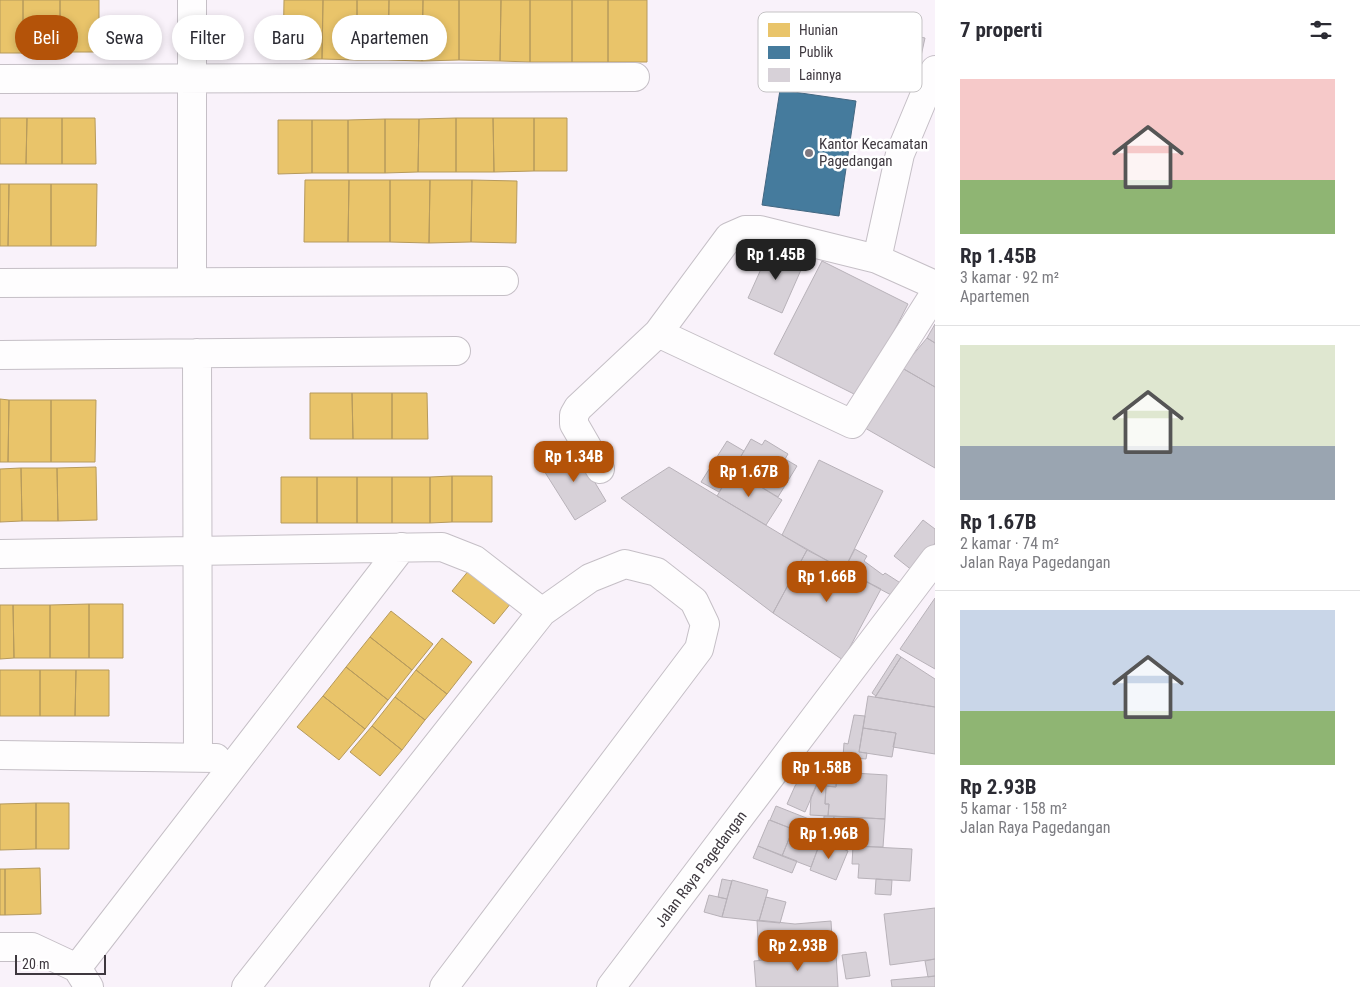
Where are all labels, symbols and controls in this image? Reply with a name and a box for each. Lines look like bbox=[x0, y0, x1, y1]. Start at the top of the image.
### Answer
legend bbox=[758, 12, 922, 92]
chip: Beli bbox=[15, 15, 78, 60]
chip: Sewa bbox=[88, 15, 162, 60]
chip: Filter bbox=[172, 15, 244, 60]
chip: Baru bbox=[254, 15, 322, 60]
chip: Apartemen bbox=[332, 15, 447, 60]
icon: filters bbox=[1307, 16, 1335, 44]
text: 7 properti bbox=[960, 18, 1043, 42]
text: Hunian bbox=[799, 22, 838, 38]
text: Publik bbox=[799, 44, 834, 60]
text: Lainnya bbox=[799, 67, 842, 83]
icon: home bbox=[1103, 112, 1193, 202]
place label: Kantor Kecamatan Pagedangan bbox=[819, 135, 928, 170]
marker: Kantor Kecamatan Pagedangan bbox=[803, 147, 815, 159]
pin: Rp 1.45B bbox=[724, 238, 828, 281]
text: Rp 1.45B bbox=[960, 244, 1037, 268]
text: Rp 1.45B bbox=[747, 245, 805, 264]
text: 3 kamar · 92 m² bbox=[960, 268, 1059, 287]
text: Apartemen bbox=[960, 287, 1030, 306]
icon: home bbox=[1103, 377, 1193, 467]
pin: Rp 1.34B bbox=[522, 440, 626, 483]
text: Rp 1.34B bbox=[545, 447, 603, 466]
pin: Rp 1.67B bbox=[697, 456, 801, 498]
text: Rp 1.67B bbox=[720, 462, 778, 481]
text: Rp 1.67B bbox=[960, 510, 1037, 534]
text: 2 kamar · 74 m² bbox=[960, 534, 1059, 553]
text: Jalan Raya Pagedangan bbox=[960, 553, 1111, 572]
pin: Rp 1.66B bbox=[775, 560, 879, 603]
text: Rp 1.66B bbox=[798, 567, 856, 586]
icon: home bbox=[1103, 642, 1193, 732]
pin: Rp 1.58B bbox=[770, 752, 874, 794]
text: Rp 1.58B bbox=[793, 758, 851, 777]
text: Rp 2.93B bbox=[960, 775, 1037, 799]
text: 5 kamar · 158 m² bbox=[960, 799, 1067, 818]
street label: Jalan Raya Pagedangan bbox=[651, 807, 751, 931]
pin: Rp 1.96B bbox=[777, 818, 881, 860]
text: Jalan Raya Pagedangan bbox=[960, 818, 1111, 837]
text: Rp 1.96B bbox=[800, 824, 858, 843]
pin: Rp 2.93B bbox=[746, 930, 850, 972]
text: Rp 2.93B bbox=[769, 936, 827, 955]
scale bar bbox=[15, 952, 106, 975]
text: 20 m bbox=[22, 956, 50, 972]

